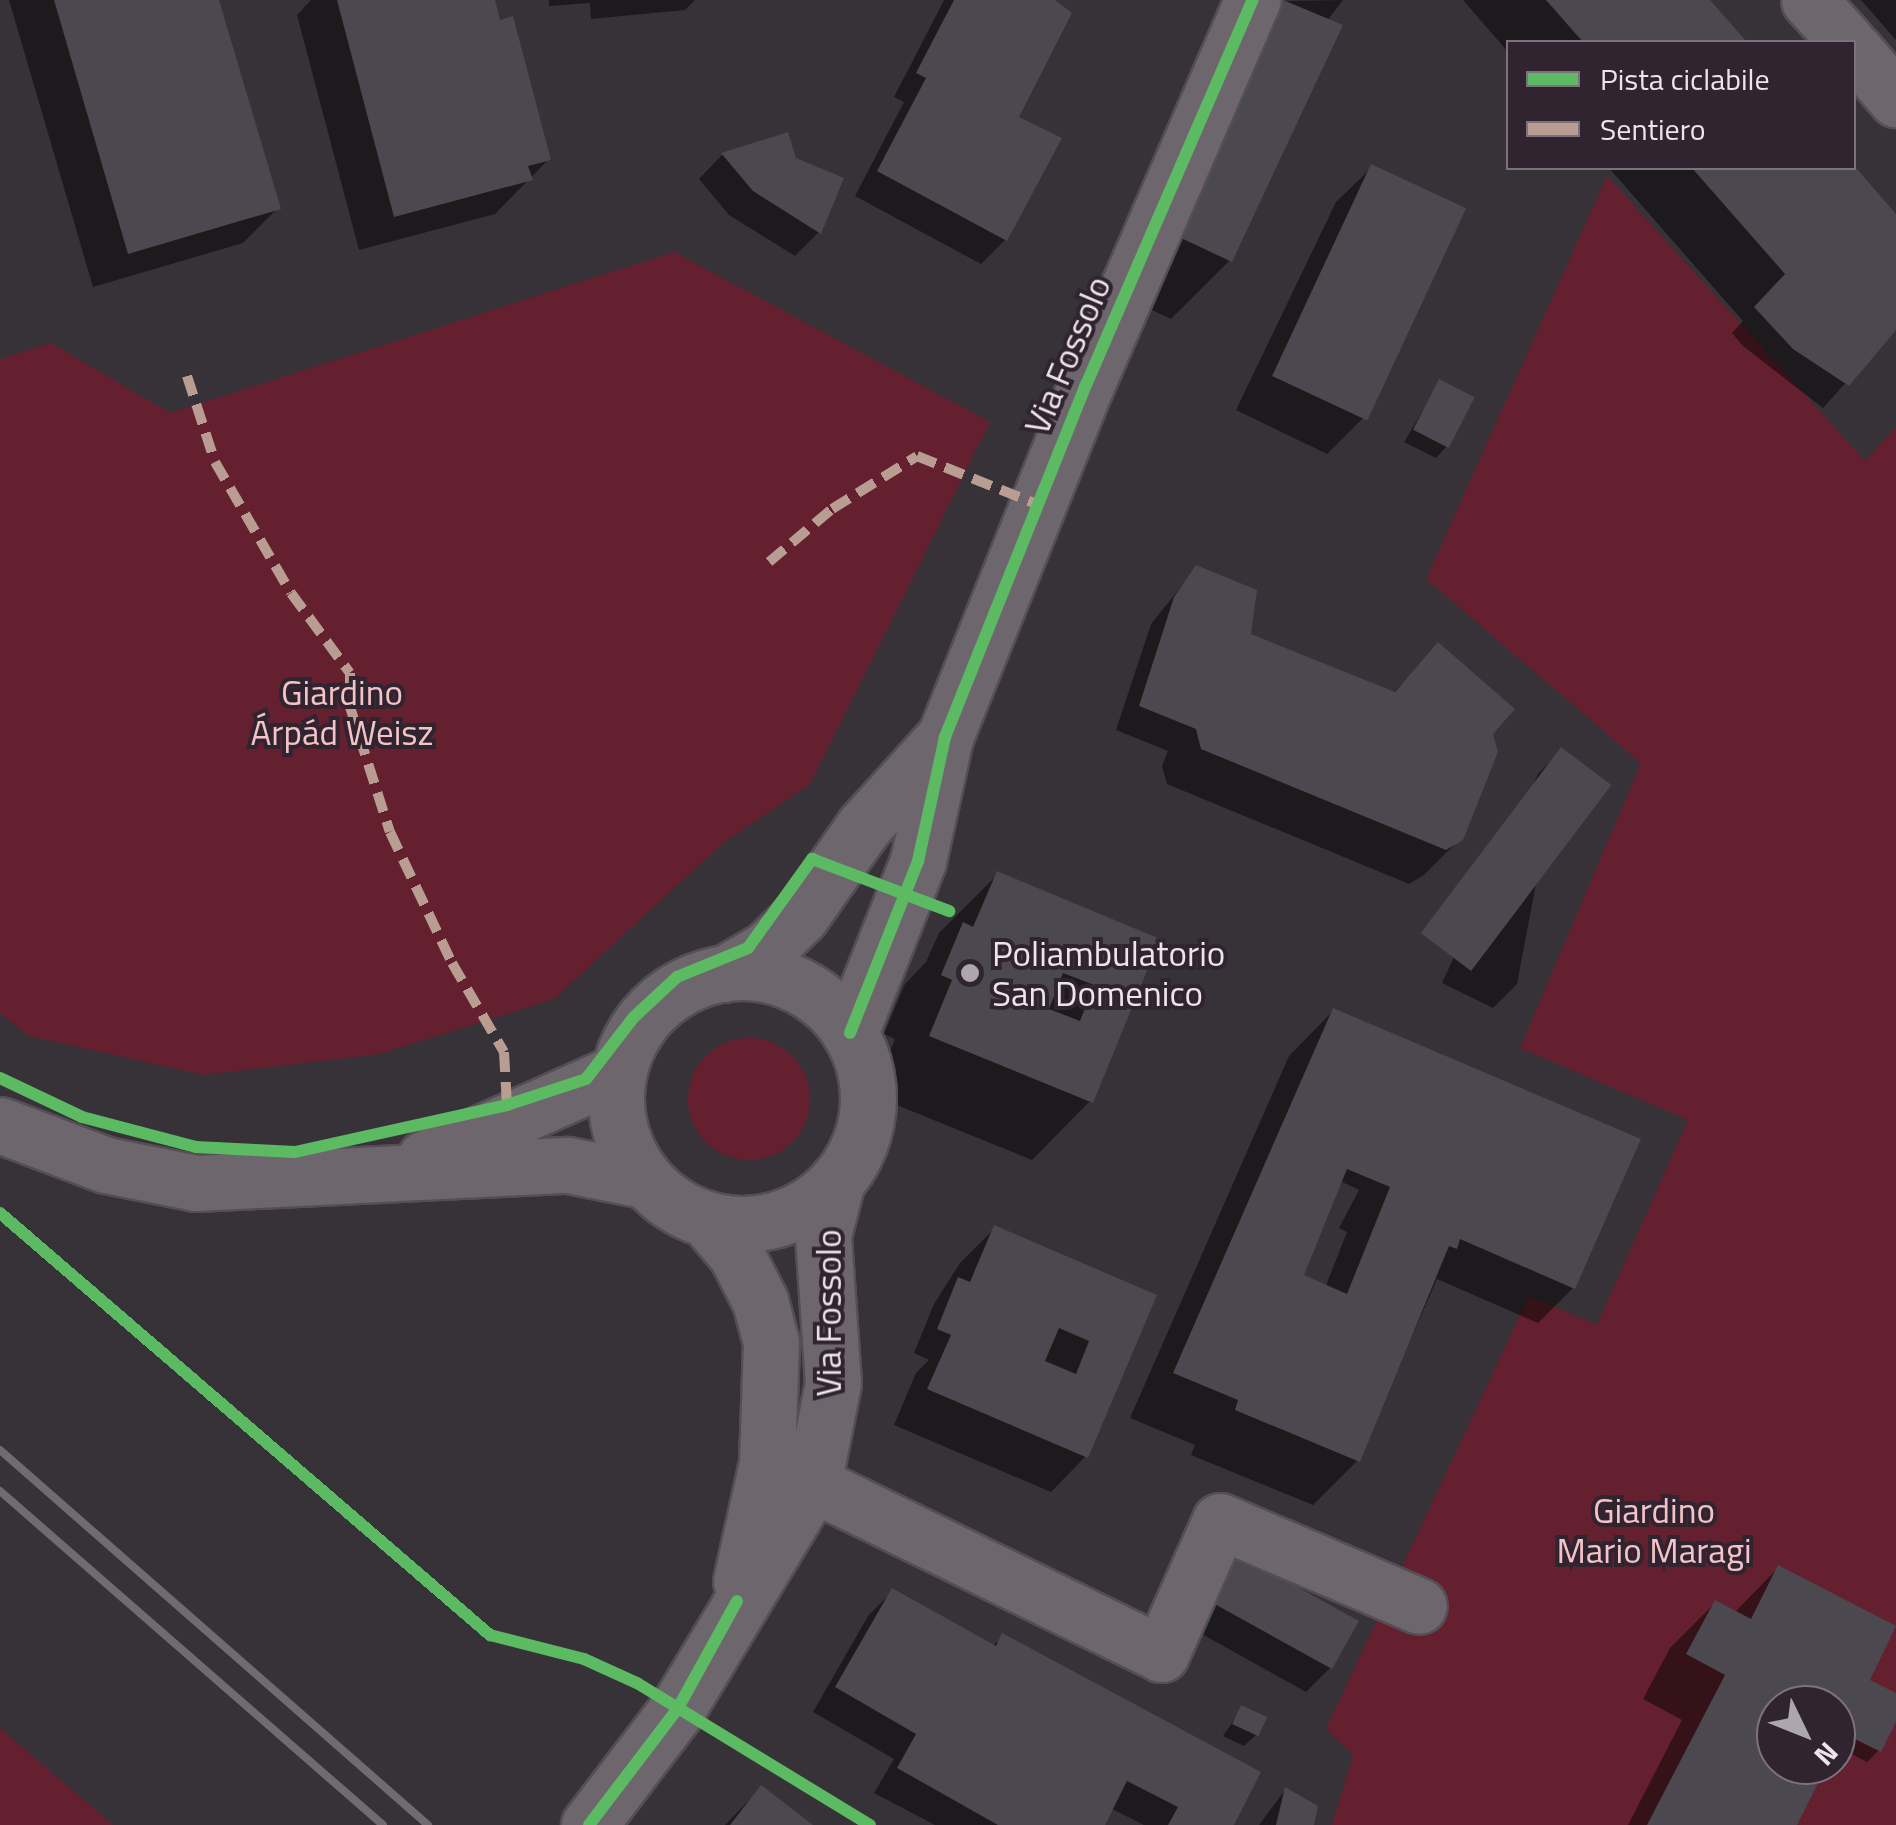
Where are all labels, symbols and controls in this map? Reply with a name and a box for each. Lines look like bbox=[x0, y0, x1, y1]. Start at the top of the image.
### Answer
legend bbox=[1506, 40, 1856, 170]
text: Pista ciclabile bbox=[1600, 56, 1770, 102]
text: Sentiero bbox=[1600, 106, 1706, 152]
street label: Via Fossolo bbox=[1015, 270, 1119, 440]
park label: Giardino Árpád Weisz bbox=[250, 671, 434, 753]
place label: Poliambulatorio San Domenico bbox=[992, 932, 1225, 1014]
marker: Poliambulatorio San Domenico bbox=[957, 960, 983, 986]
street label: Via Fossolo bbox=[807, 1229, 849, 1397]
park label: Giardino Mario Maragi bbox=[1556, 1489, 1752, 1571]
north arrow bbox=[1756, 1685, 1856, 1785]
text: N bbox=[1805, 1733, 1849, 1776]

